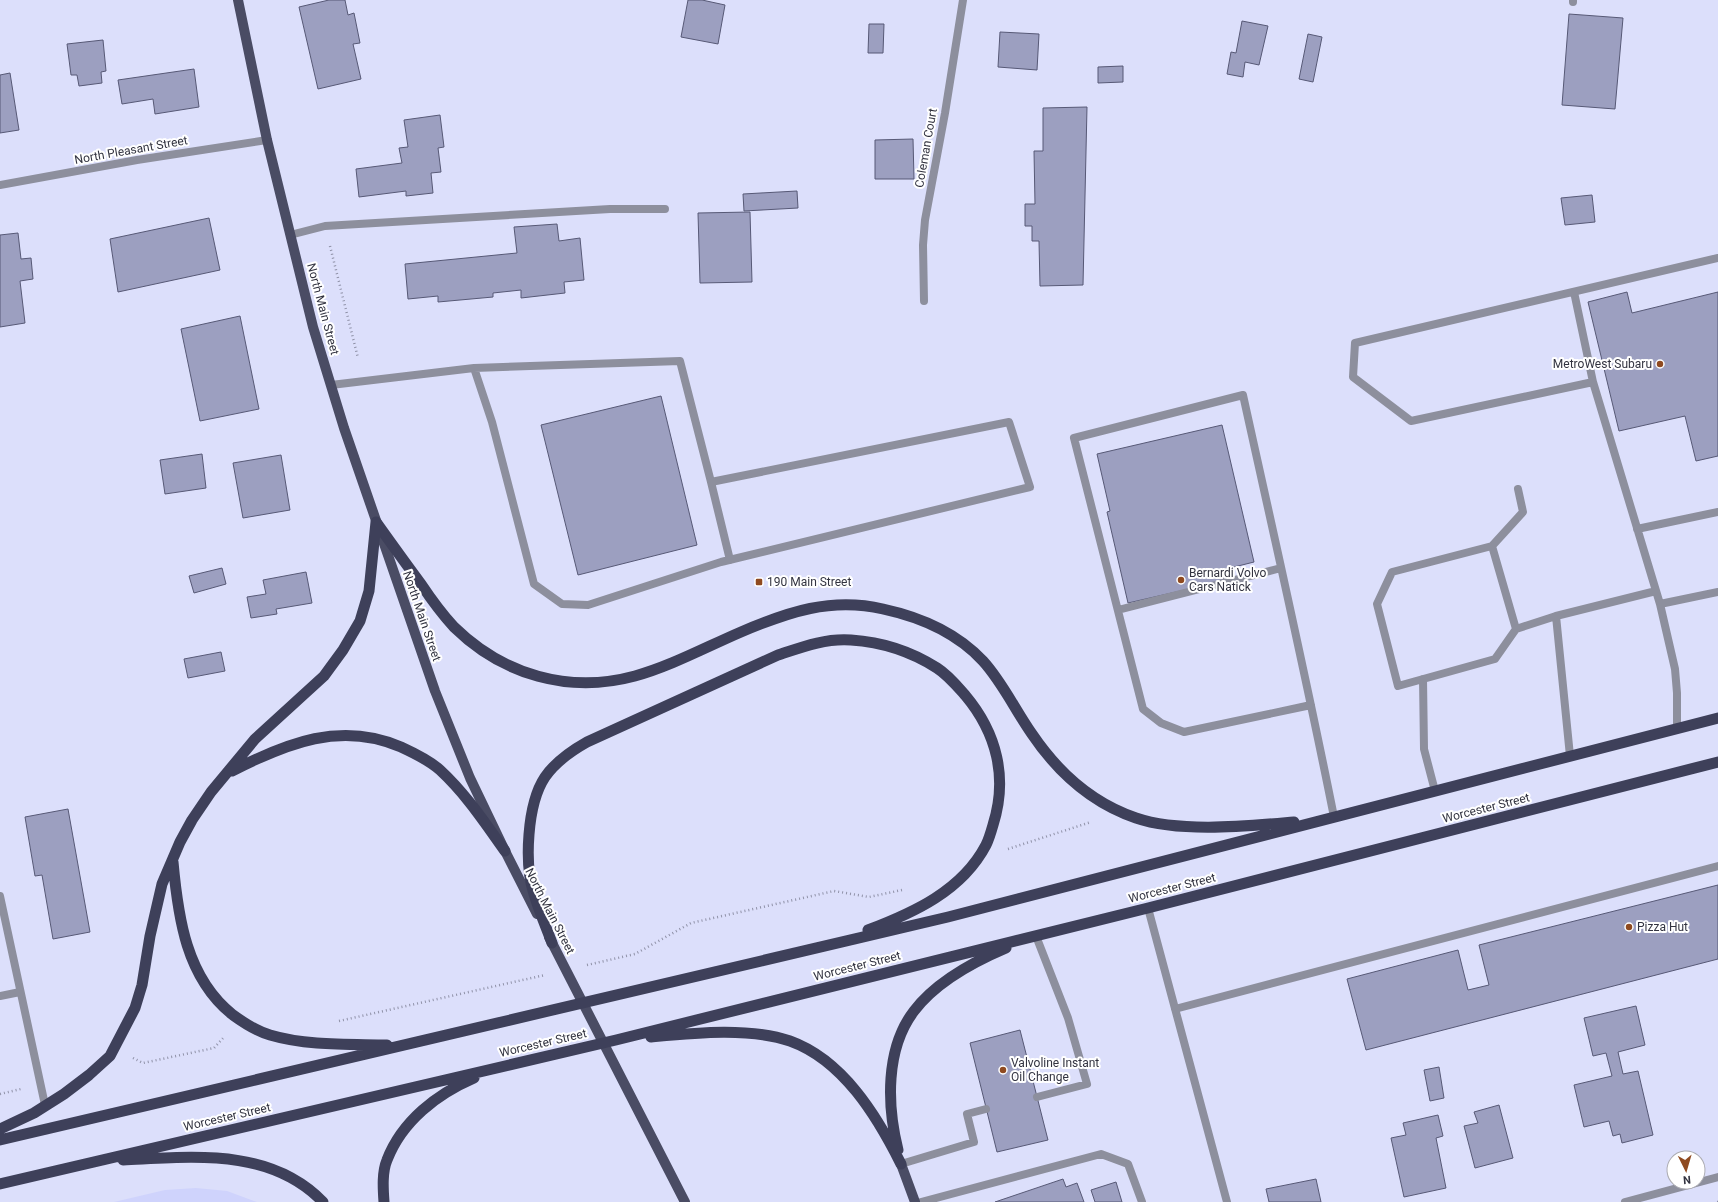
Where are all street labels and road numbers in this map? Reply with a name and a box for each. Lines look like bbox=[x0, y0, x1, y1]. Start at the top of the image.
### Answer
street label: Coleman Court bbox=[912, 107, 940, 189]
street label: North Pleasant Street bbox=[73, 133, 189, 167]
street label: North Main Street bbox=[304, 262, 342, 356]
street label: North Main Street bbox=[400, 569, 444, 663]
street label: Worcester Street bbox=[1441, 790, 1531, 826]
street label: North Main Street bbox=[522, 866, 578, 956]
street label: Worcester Street bbox=[1127, 870, 1217, 906]
street label: Worcester Street bbox=[812, 948, 902, 984]
street label: Worcester Street bbox=[498, 1026, 588, 1060]
street label: Worcester Street bbox=[182, 1100, 272, 1134]

